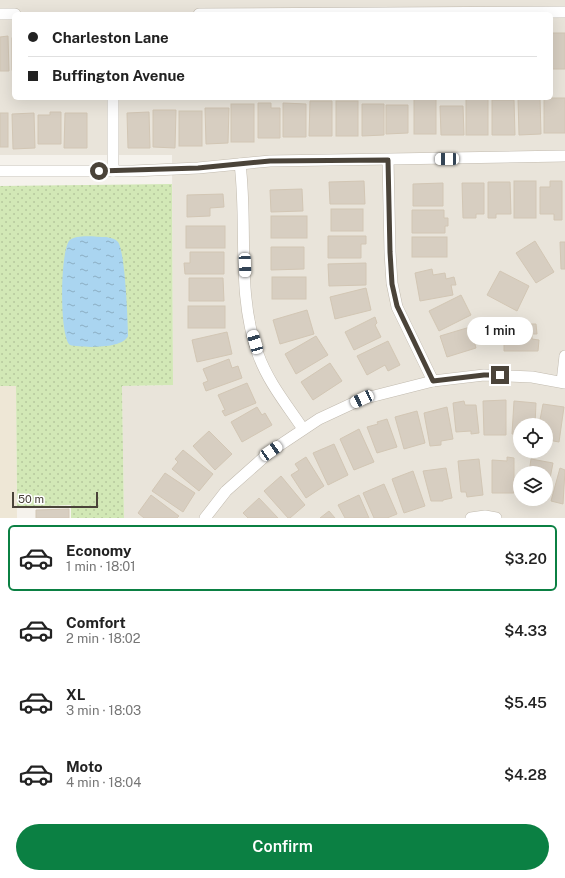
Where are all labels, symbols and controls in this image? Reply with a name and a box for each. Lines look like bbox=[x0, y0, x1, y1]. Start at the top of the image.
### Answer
text: Charleston Lane bbox=[52, 29, 169, 46]
text: Buffington Avenue bbox=[52, 67, 185, 84]
car bbox=[435, 153, 459, 165]
route start bbox=[90, 162, 108, 180]
car bbox=[239, 253, 251, 277]
callout: 1 min bbox=[467, 317, 533, 345]
text: 1 min bbox=[485, 323, 515, 338]
car bbox=[246, 329, 264, 355]
route end bbox=[491, 366, 509, 384]
car bbox=[349, 388, 375, 410]
map controls bbox=[513, 418, 553, 506]
button: locate bbox=[513, 418, 553, 458]
car bbox=[258, 439, 284, 463]
button: layers bbox=[513, 466, 553, 506]
scale bar bbox=[12, 490, 98, 509]
text: 50 m bbox=[18, 493, 44, 505]
icon: car bbox=[18, 540, 54, 576]
text: Economy bbox=[66, 542, 131, 559]
text: $3.20 bbox=[504, 550, 547, 567]
text: 1 min · 18:01 bbox=[66, 559, 136, 574]
icon: car bbox=[18, 612, 54, 648]
text: Comfort bbox=[66, 614, 126, 631]
text: $4.33 bbox=[504, 622, 547, 639]
text: 2 min · 18:02 bbox=[66, 631, 141, 646]
icon: car bbox=[18, 684, 54, 720]
text: XL bbox=[66, 686, 85, 703]
text: $5.45 bbox=[504, 694, 547, 711]
text: 3 min · 18:03 bbox=[66, 703, 141, 718]
icon: car bbox=[18, 756, 54, 792]
text: Moto bbox=[66, 758, 103, 775]
text: $4.28 bbox=[504, 766, 547, 783]
text: 4 min · 18:04 bbox=[66, 775, 141, 790]
button: Confirm bbox=[16, 824, 549, 870]

